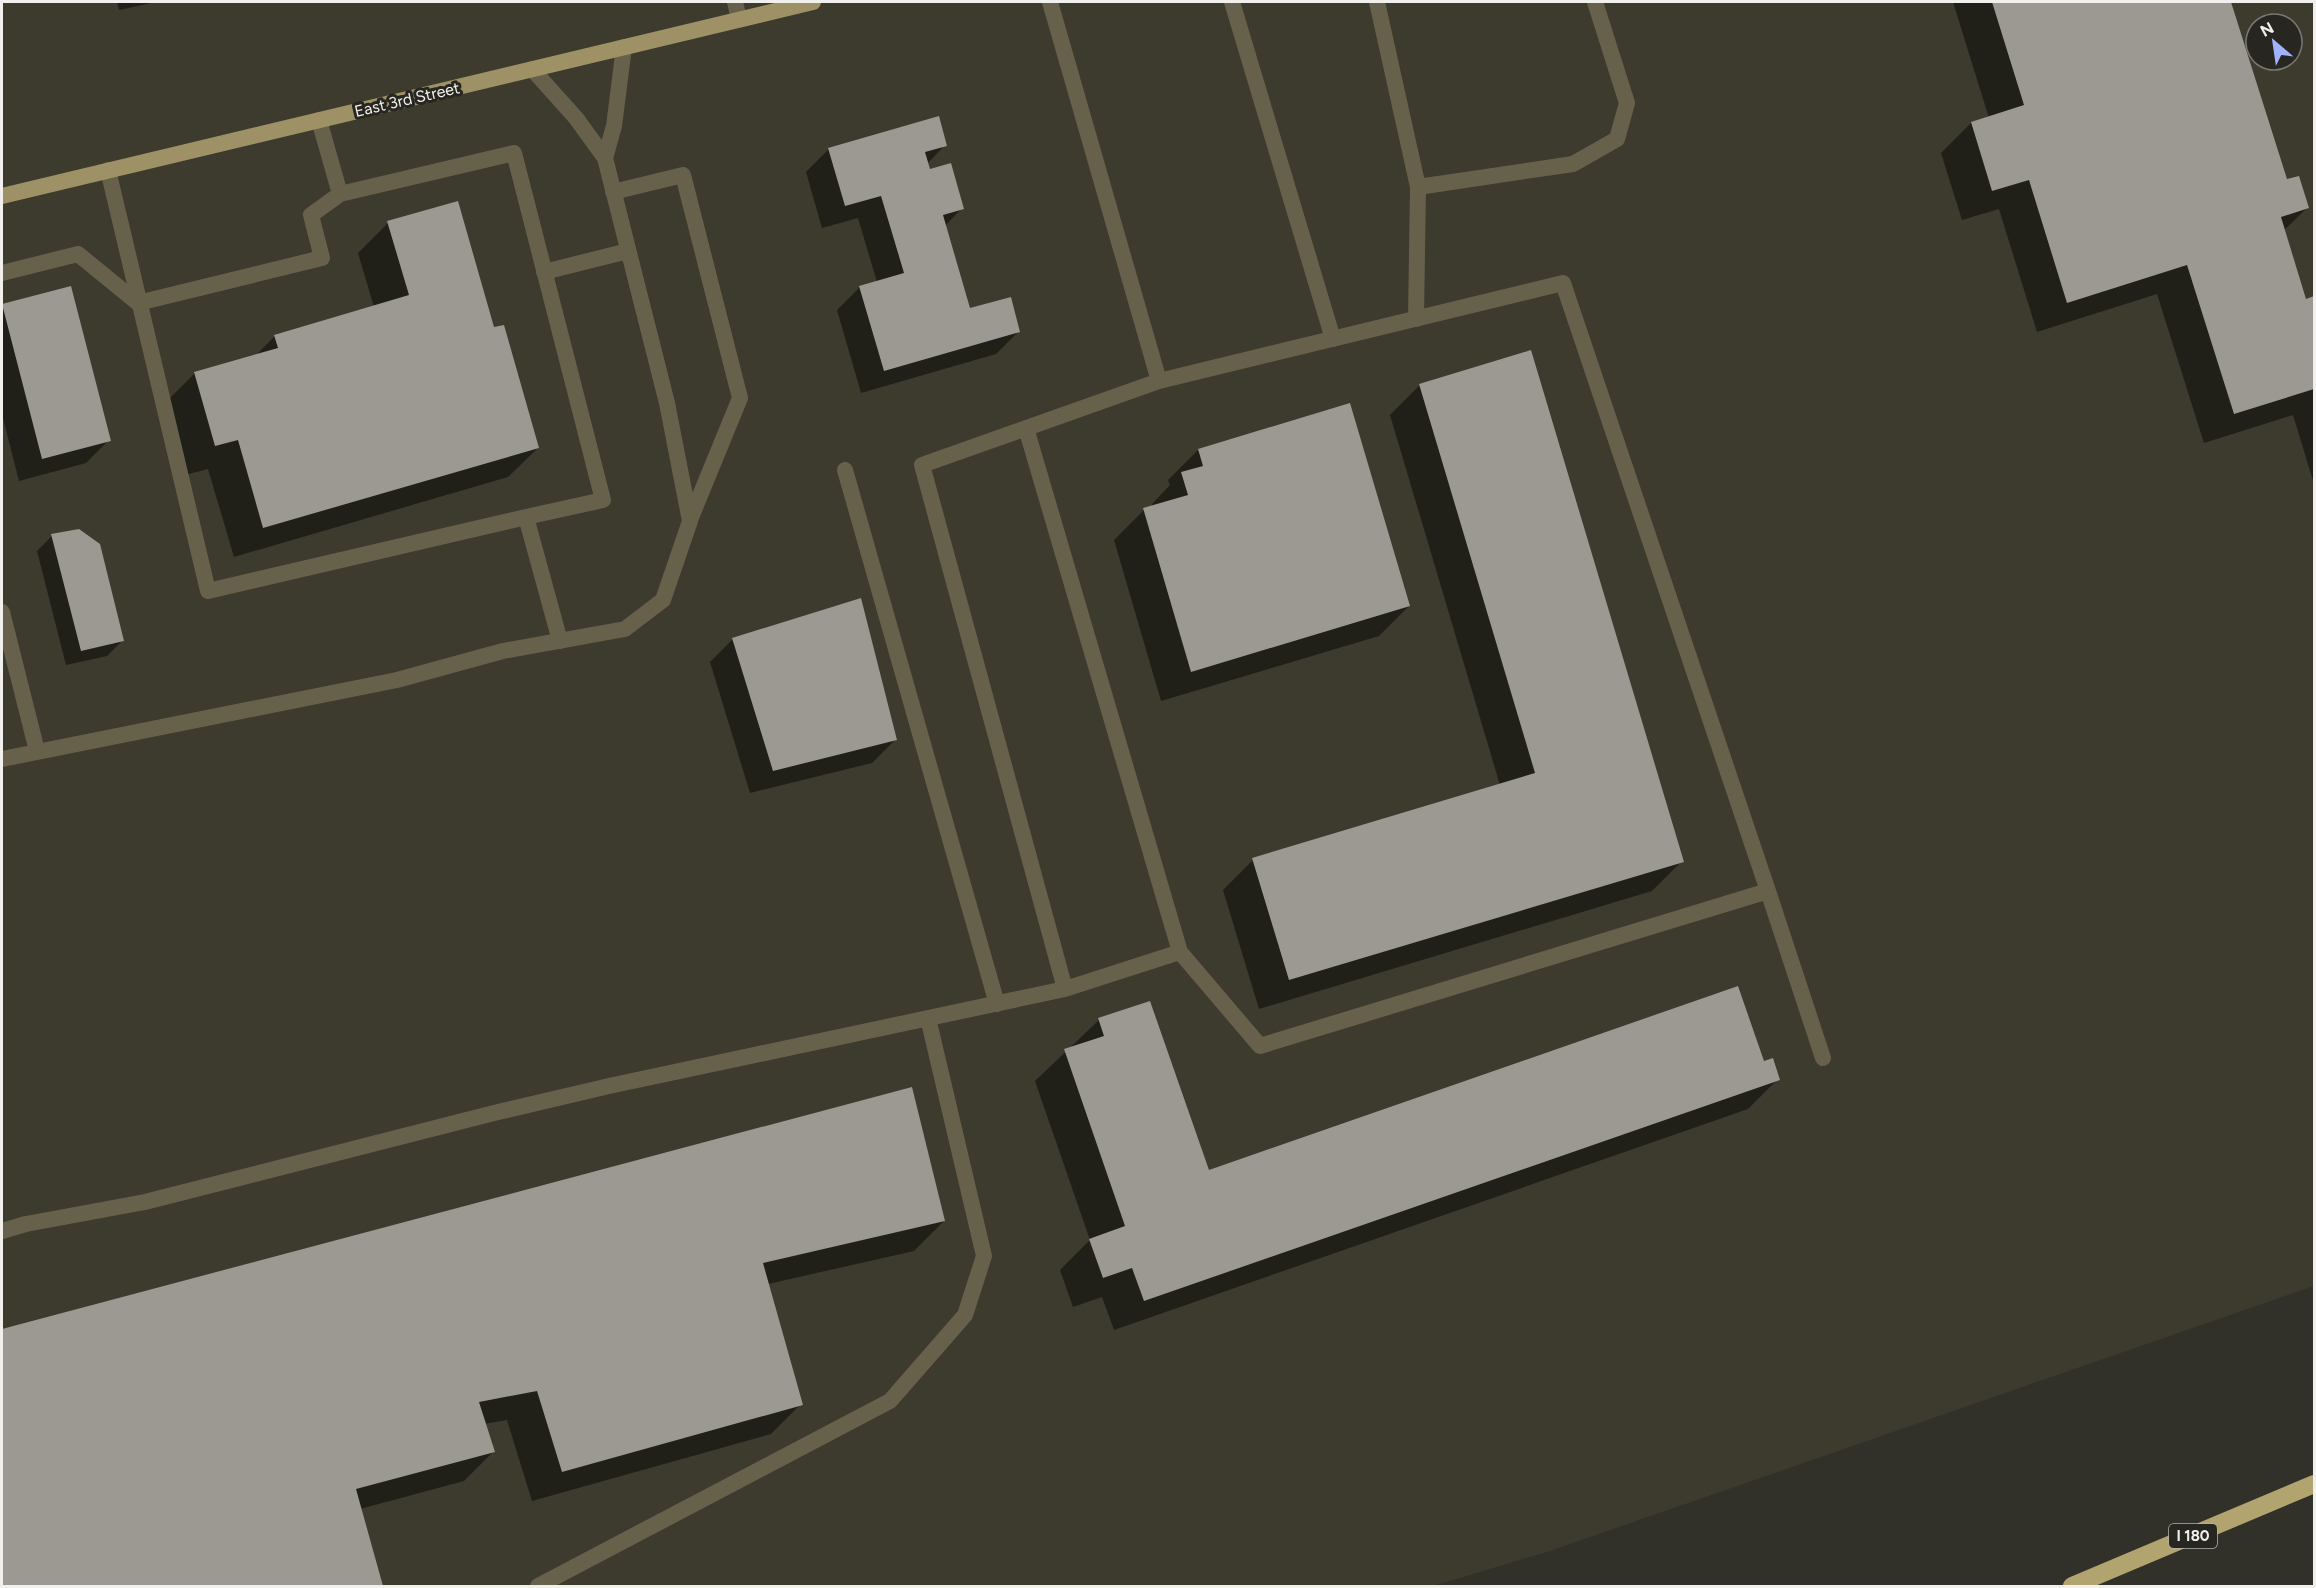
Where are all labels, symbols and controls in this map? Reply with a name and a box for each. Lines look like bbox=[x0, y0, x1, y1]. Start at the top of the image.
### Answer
north arrow bbox=[2244, 12, 2304, 72]
text: N bbox=[2257, 18, 2277, 41]
street label: East 3rd Street bbox=[353, 78, 462, 121]
road number: I 180 bbox=[2169, 1524, 2217, 1548]

